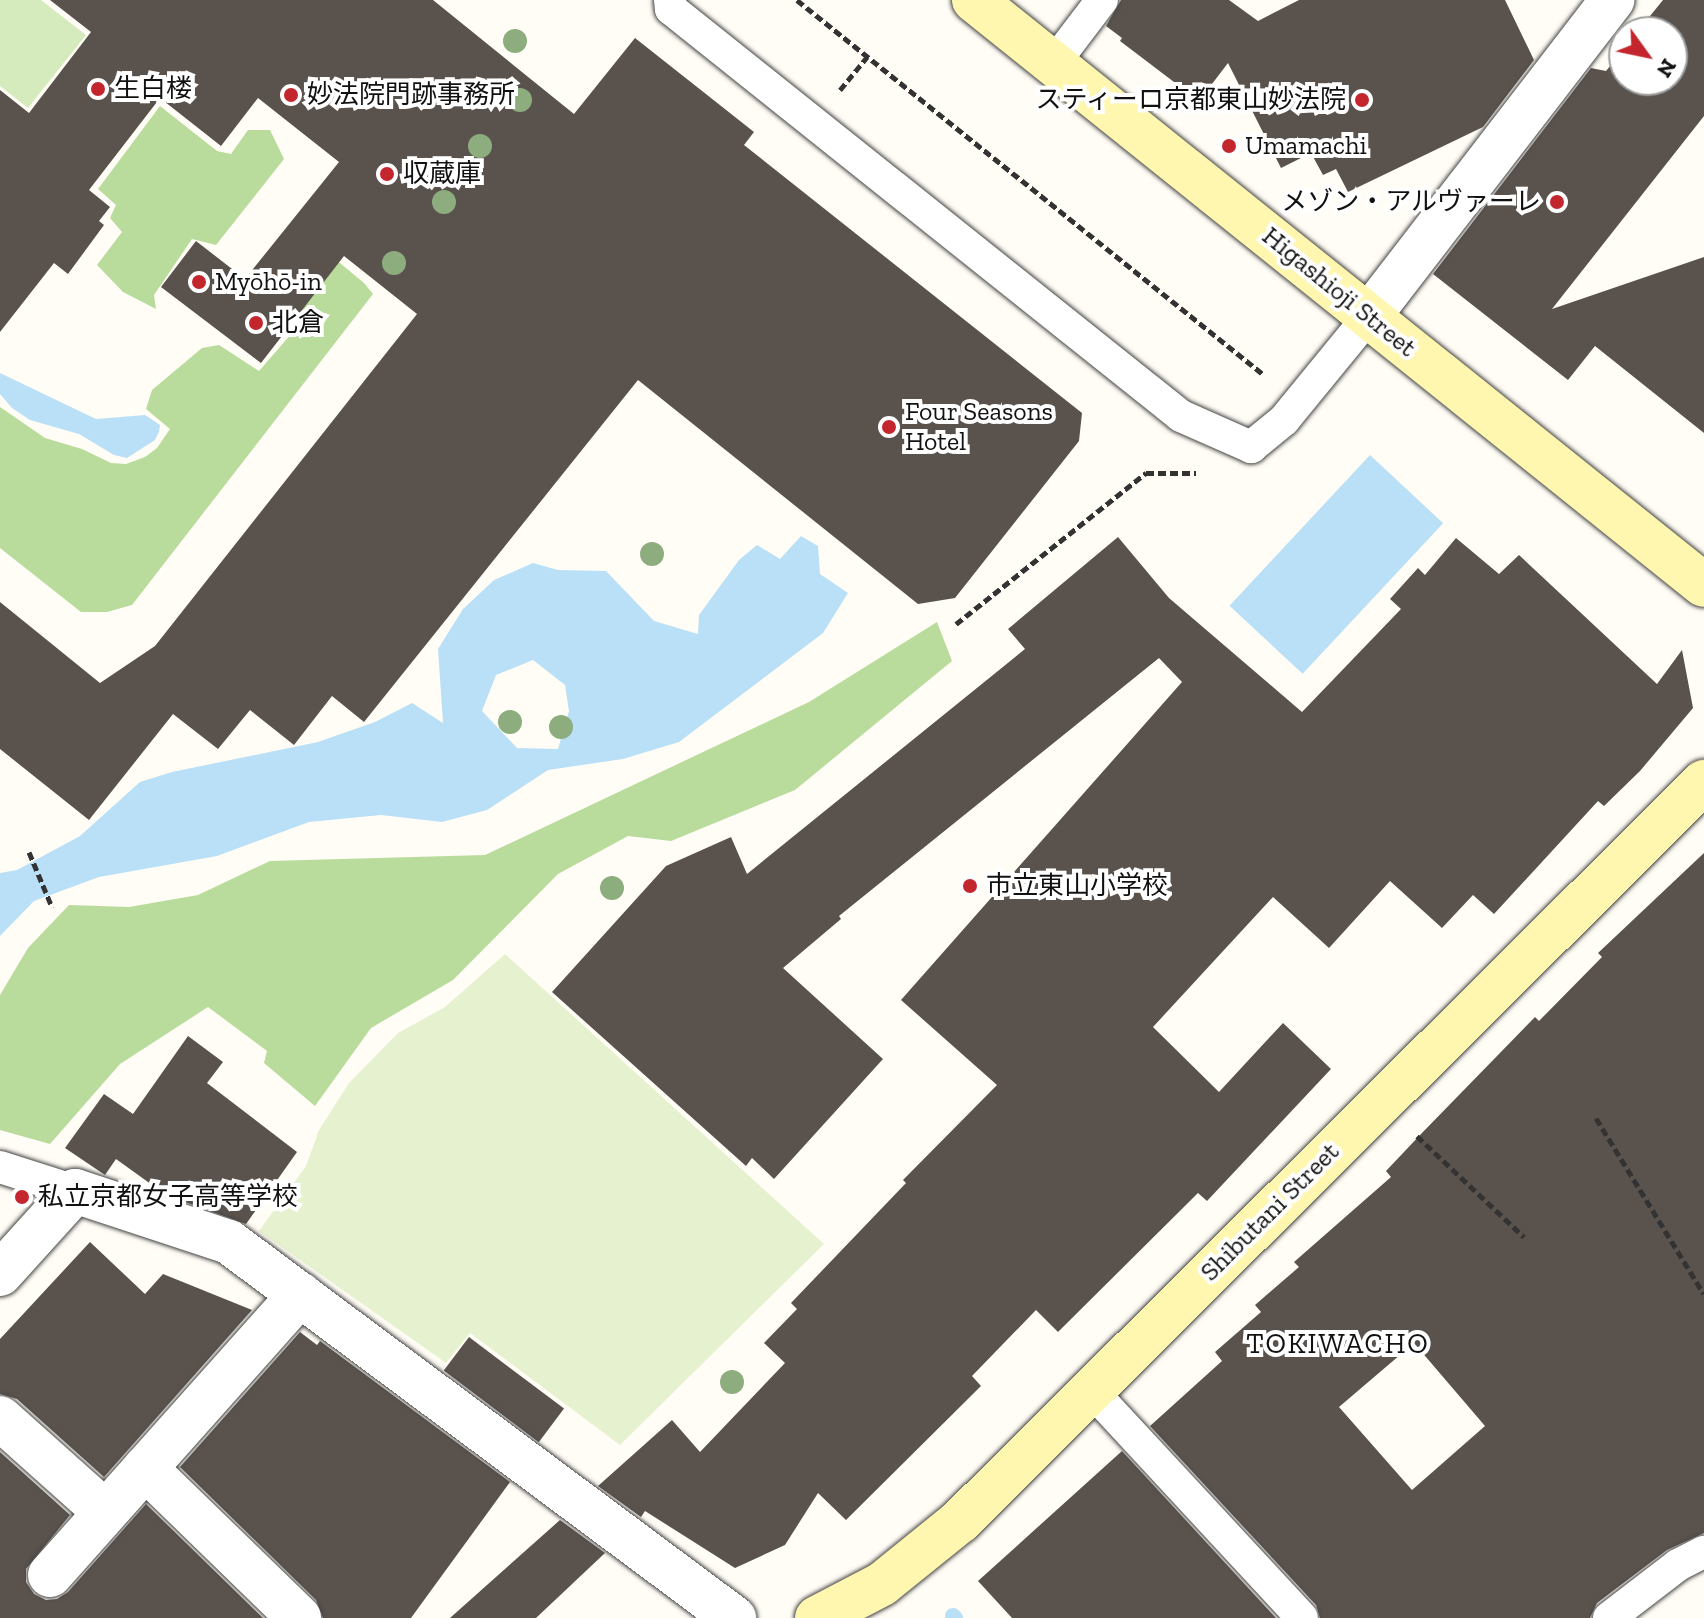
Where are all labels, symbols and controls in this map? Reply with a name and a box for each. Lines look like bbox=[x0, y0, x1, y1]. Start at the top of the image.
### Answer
north arrow bbox=[1608, 16, 1688, 96]
text: N bbox=[1651, 54, 1683, 83]
place label: 生白楼 bbox=[114, 73, 192, 105]
place label: 妙法院門跡事務所 bbox=[307, 79, 515, 111]
marker: 生白楼 bbox=[89, 80, 107, 98]
place label: スティーロ京都東山妙法院 bbox=[1034, 84, 1346, 116]
marker: 妙法院門跡事務所 bbox=[282, 86, 300, 104]
marker: スティーロ京都東山妙法院 bbox=[1353, 91, 1371, 109]
place label: Umamachi bbox=[1245, 130, 1367, 162]
marker: Umamachi bbox=[1220, 137, 1238, 155]
place label: 収蔵庫 bbox=[403, 158, 481, 190]
marker: 収蔵庫 bbox=[378, 165, 396, 183]
place label: メゾン・アルヴァーレ bbox=[1281, 186, 1541, 218]
marker: メゾン・アルヴァーレ bbox=[1548, 193, 1566, 211]
street label: Higashioji Street bbox=[1256, 221, 1422, 363]
place label: Myōhō-in bbox=[215, 266, 322, 298]
marker: Myōhō-in bbox=[190, 273, 208, 291]
place label: 北倉 bbox=[272, 307, 324, 339]
marker: 北倉 bbox=[247, 314, 265, 332]
place label: Four Seasons Hotel bbox=[905, 396, 1053, 458]
marker: Four Seasons Hotel bbox=[880, 418, 898, 436]
place label: 市立東山小学校 bbox=[986, 870, 1168, 902]
marker: 市立東山小学校 bbox=[961, 877, 979, 895]
street label: Shibutani Street bbox=[1194, 1136, 1346, 1288]
place label: 私立京都女子高等学校 bbox=[38, 1181, 298, 1213]
marker: 私立京都女子高等学校 bbox=[13, 1188, 31, 1206]
district label: TOKIWACHO bbox=[1246, 1327, 1430, 1361]

